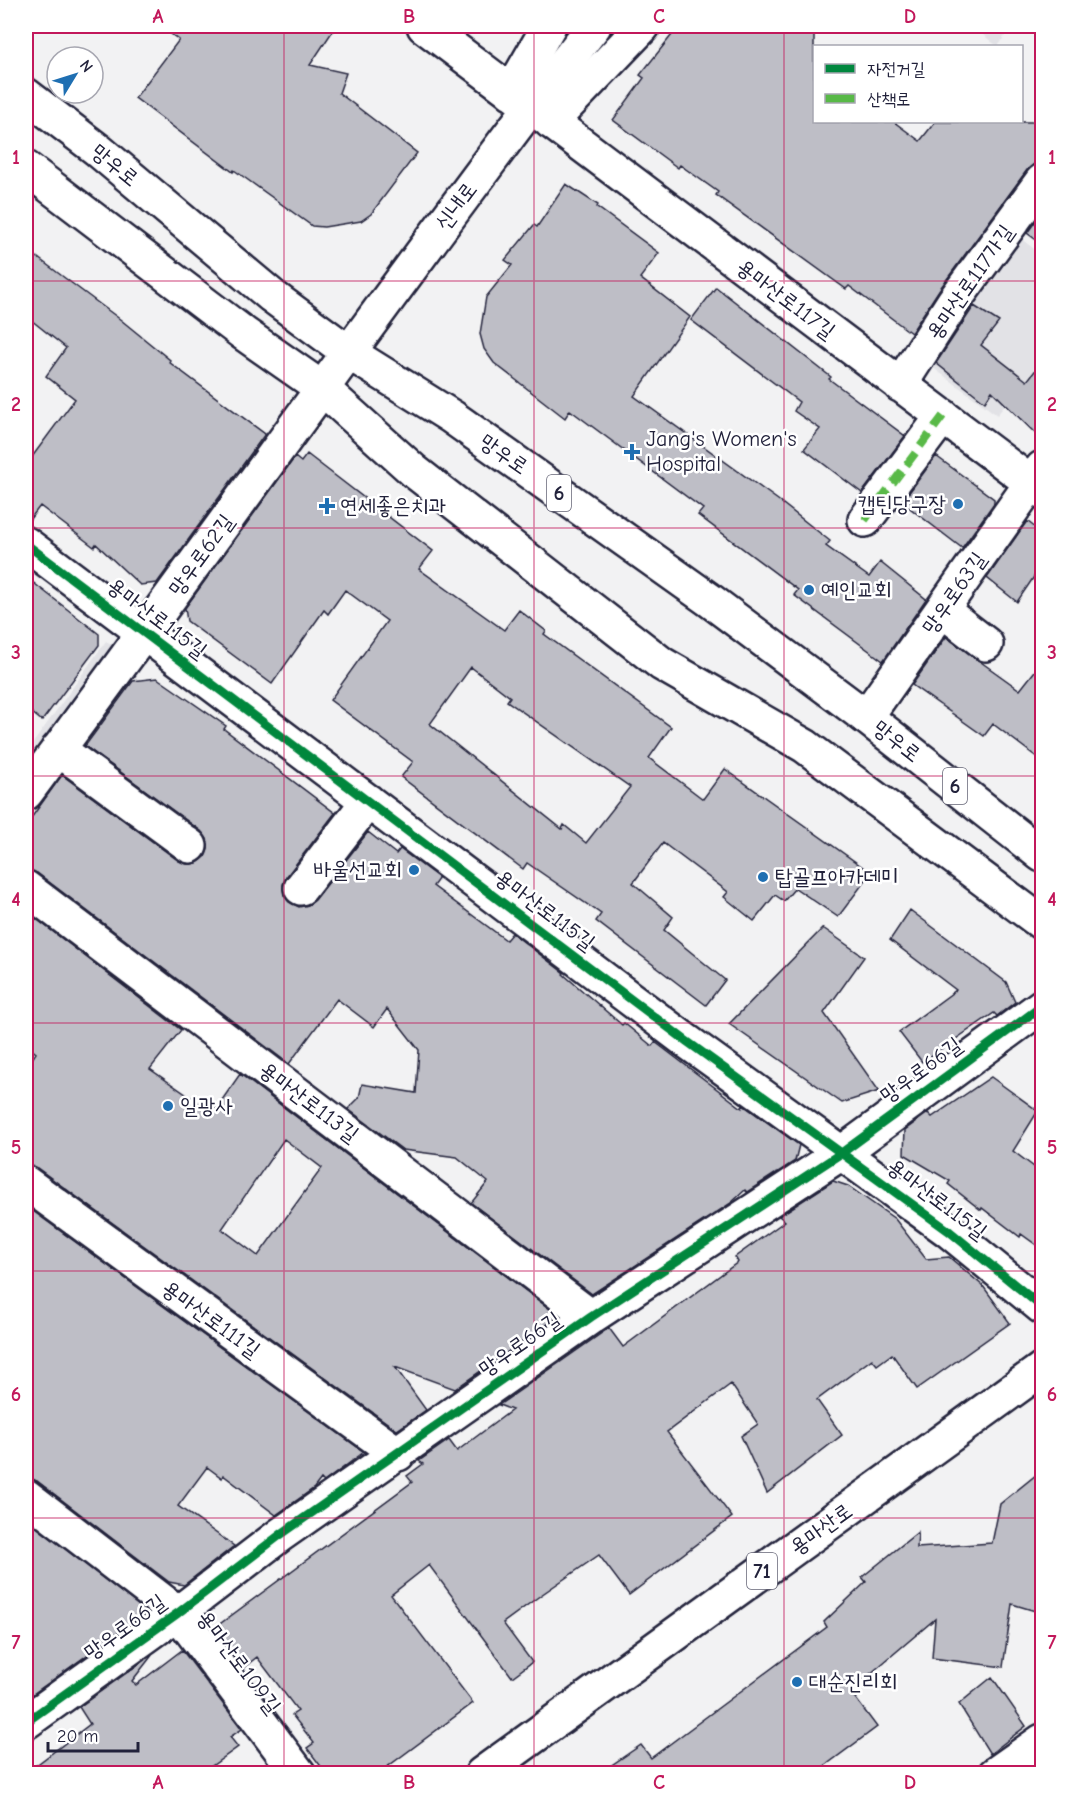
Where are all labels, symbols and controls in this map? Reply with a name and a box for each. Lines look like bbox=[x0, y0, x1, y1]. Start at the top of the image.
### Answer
text: A bbox=[152, 5, 164, 28]
text: B bbox=[403, 5, 415, 28]
text: C bbox=[653, 5, 665, 28]
text: D bbox=[904, 5, 916, 28]
north arrow bbox=[45, 45, 105, 105]
legend bbox=[813, 45, 1023, 123]
text: N bbox=[76, 57, 96, 76]
text: 자전거길 bbox=[867, 59, 925, 80]
text: 산책로 bbox=[867, 89, 910, 110]
street label: 망우로 bbox=[86, 138, 144, 192]
text: 1 bbox=[12, 146, 20, 169]
text: 1 bbox=[1048, 146, 1056, 169]
street label: 신내로 bbox=[430, 177, 482, 235]
street label: 용마산로117가길 bbox=[921, 219, 1019, 344]
street label: 용마산로117길 bbox=[732, 254, 841, 345]
text: 2 bbox=[11, 393, 21, 416]
text: 2 bbox=[1047, 393, 1057, 416]
place label: Jang's Women's Hospital bbox=[646, 426, 797, 477]
street label: 망우로 bbox=[475, 428, 533, 480]
marker: Jang's Women's Hospital bbox=[623, 443, 641, 461]
road number: 6 bbox=[547, 475, 571, 511]
place label: 캡틴당구장 bbox=[857, 491, 946, 517]
place label: 연세좋은치과 bbox=[340, 493, 446, 519]
marker: 연세좋은치과 bbox=[318, 497, 336, 515]
marker: 캡틴당구장 bbox=[951, 497, 965, 511]
street label: 망우로62길 bbox=[163, 509, 239, 601]
street label: 망우로63길 bbox=[916, 547, 992, 639]
street label: 용마산로115길 bbox=[102, 572, 212, 664]
place label: 예인교회 bbox=[821, 577, 892, 603]
marker: 예인교회 bbox=[802, 583, 816, 597]
text: 3 bbox=[11, 641, 21, 664]
text: 3 bbox=[1047, 641, 1057, 664]
street label: 망우로 bbox=[868, 714, 926, 768]
road number: 6 bbox=[943, 768, 967, 804]
place label: 바울선교회 bbox=[313, 857, 402, 883]
marker: 바울선교회 bbox=[407, 863, 421, 877]
street label: 용마산로115길 bbox=[490, 864, 600, 956]
place label: 탑골프아카데미 bbox=[775, 864, 899, 890]
marker: 탑골프아카데미 bbox=[756, 870, 770, 884]
text: 4 bbox=[11, 888, 21, 911]
text: 4 bbox=[1047, 888, 1057, 911]
street label: 망우로66길 bbox=[875, 1031, 967, 1108]
street label: 용마산로113길 bbox=[254, 1056, 364, 1148]
place label: 일광사 bbox=[180, 1093, 233, 1119]
marker: 일광사 bbox=[161, 1099, 175, 1113]
text: 5 bbox=[11, 1136, 21, 1159]
text: 5 bbox=[1047, 1136, 1057, 1159]
street label: 용마산로115길 bbox=[882, 1153, 992, 1245]
street label: 용마산로111길 bbox=[157, 1275, 265, 1363]
street label: 망우로66길 bbox=[474, 1306, 566, 1382]
text: 6 bbox=[11, 1383, 21, 1406]
text: 6 bbox=[1047, 1383, 1057, 1406]
street label: 용마산로 bbox=[785, 1498, 857, 1560]
road number: 71 bbox=[747, 1553, 777, 1589]
street label: 망우로66길 bbox=[79, 1588, 171, 1665]
street label: 용마산로109길 bbox=[192, 1605, 286, 1719]
text: 7 bbox=[12, 1631, 21, 1654]
text: 7 bbox=[1048, 1631, 1057, 1654]
place label: 대순진리회 bbox=[809, 1669, 898, 1695]
marker: 대순진리회 bbox=[790, 1675, 804, 1689]
scale bar bbox=[48, 1715, 138, 1753]
text: 20 m bbox=[57, 1726, 98, 1747]
text: A bbox=[152, 1771, 164, 1794]
text: B bbox=[403, 1771, 415, 1794]
text: C bbox=[653, 1771, 665, 1794]
text: D bbox=[904, 1771, 916, 1794]

